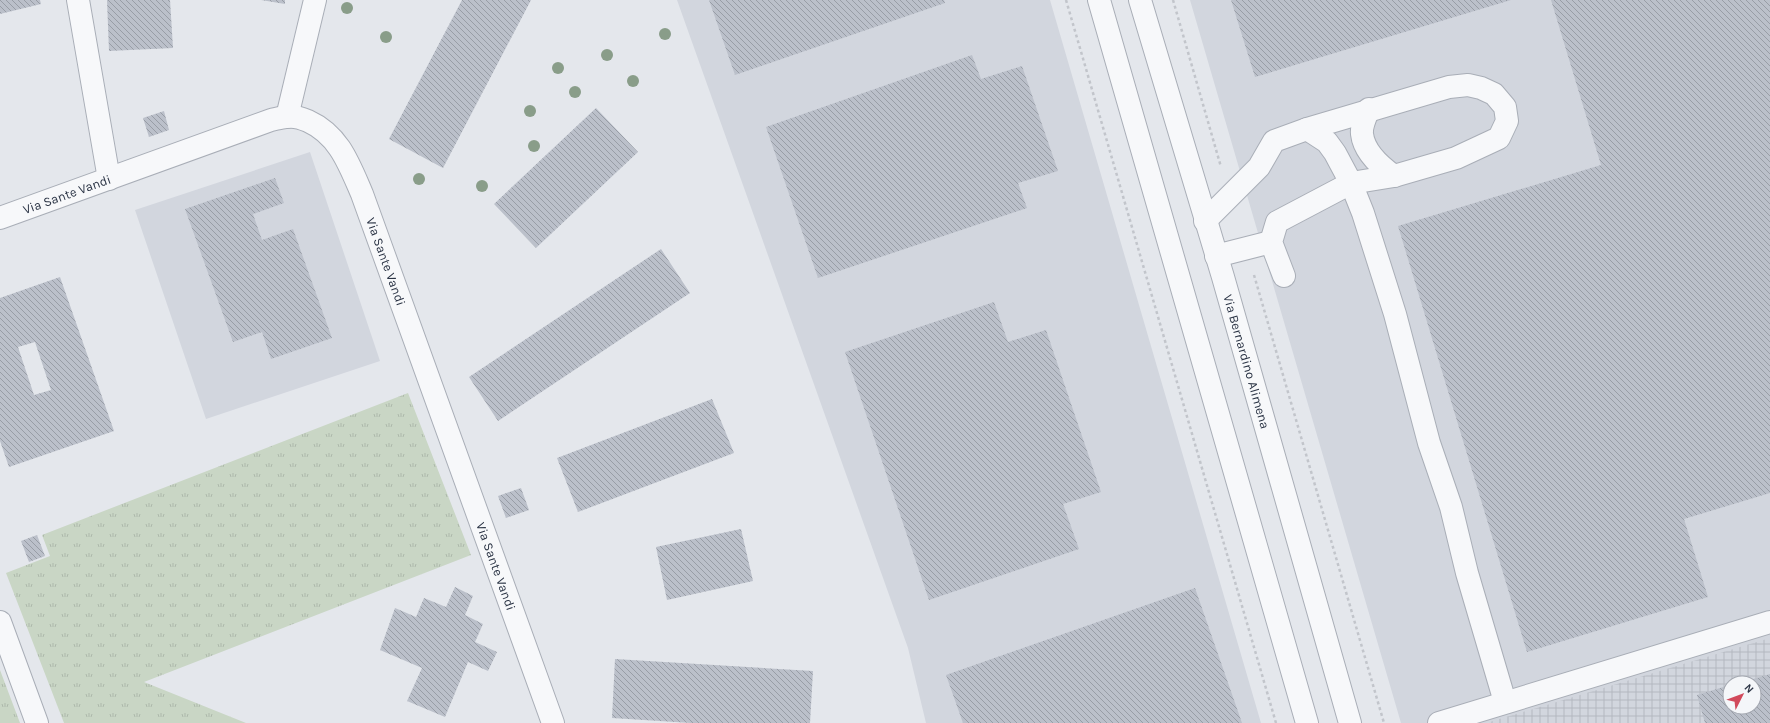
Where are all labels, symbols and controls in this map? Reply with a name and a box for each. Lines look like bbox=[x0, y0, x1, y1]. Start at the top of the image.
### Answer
street label: Via Sante Vandi bbox=[21, 172, 113, 217]
street label: Via Sante Vandi bbox=[363, 216, 409, 308]
street label: Via Bernardino Alimena bbox=[1220, 293, 1273, 431]
street label: Via Sante Vandi bbox=[473, 520, 519, 612]
north arrow bbox=[1722, 675, 1762, 715]
text: N bbox=[1742, 681, 1757, 696]

